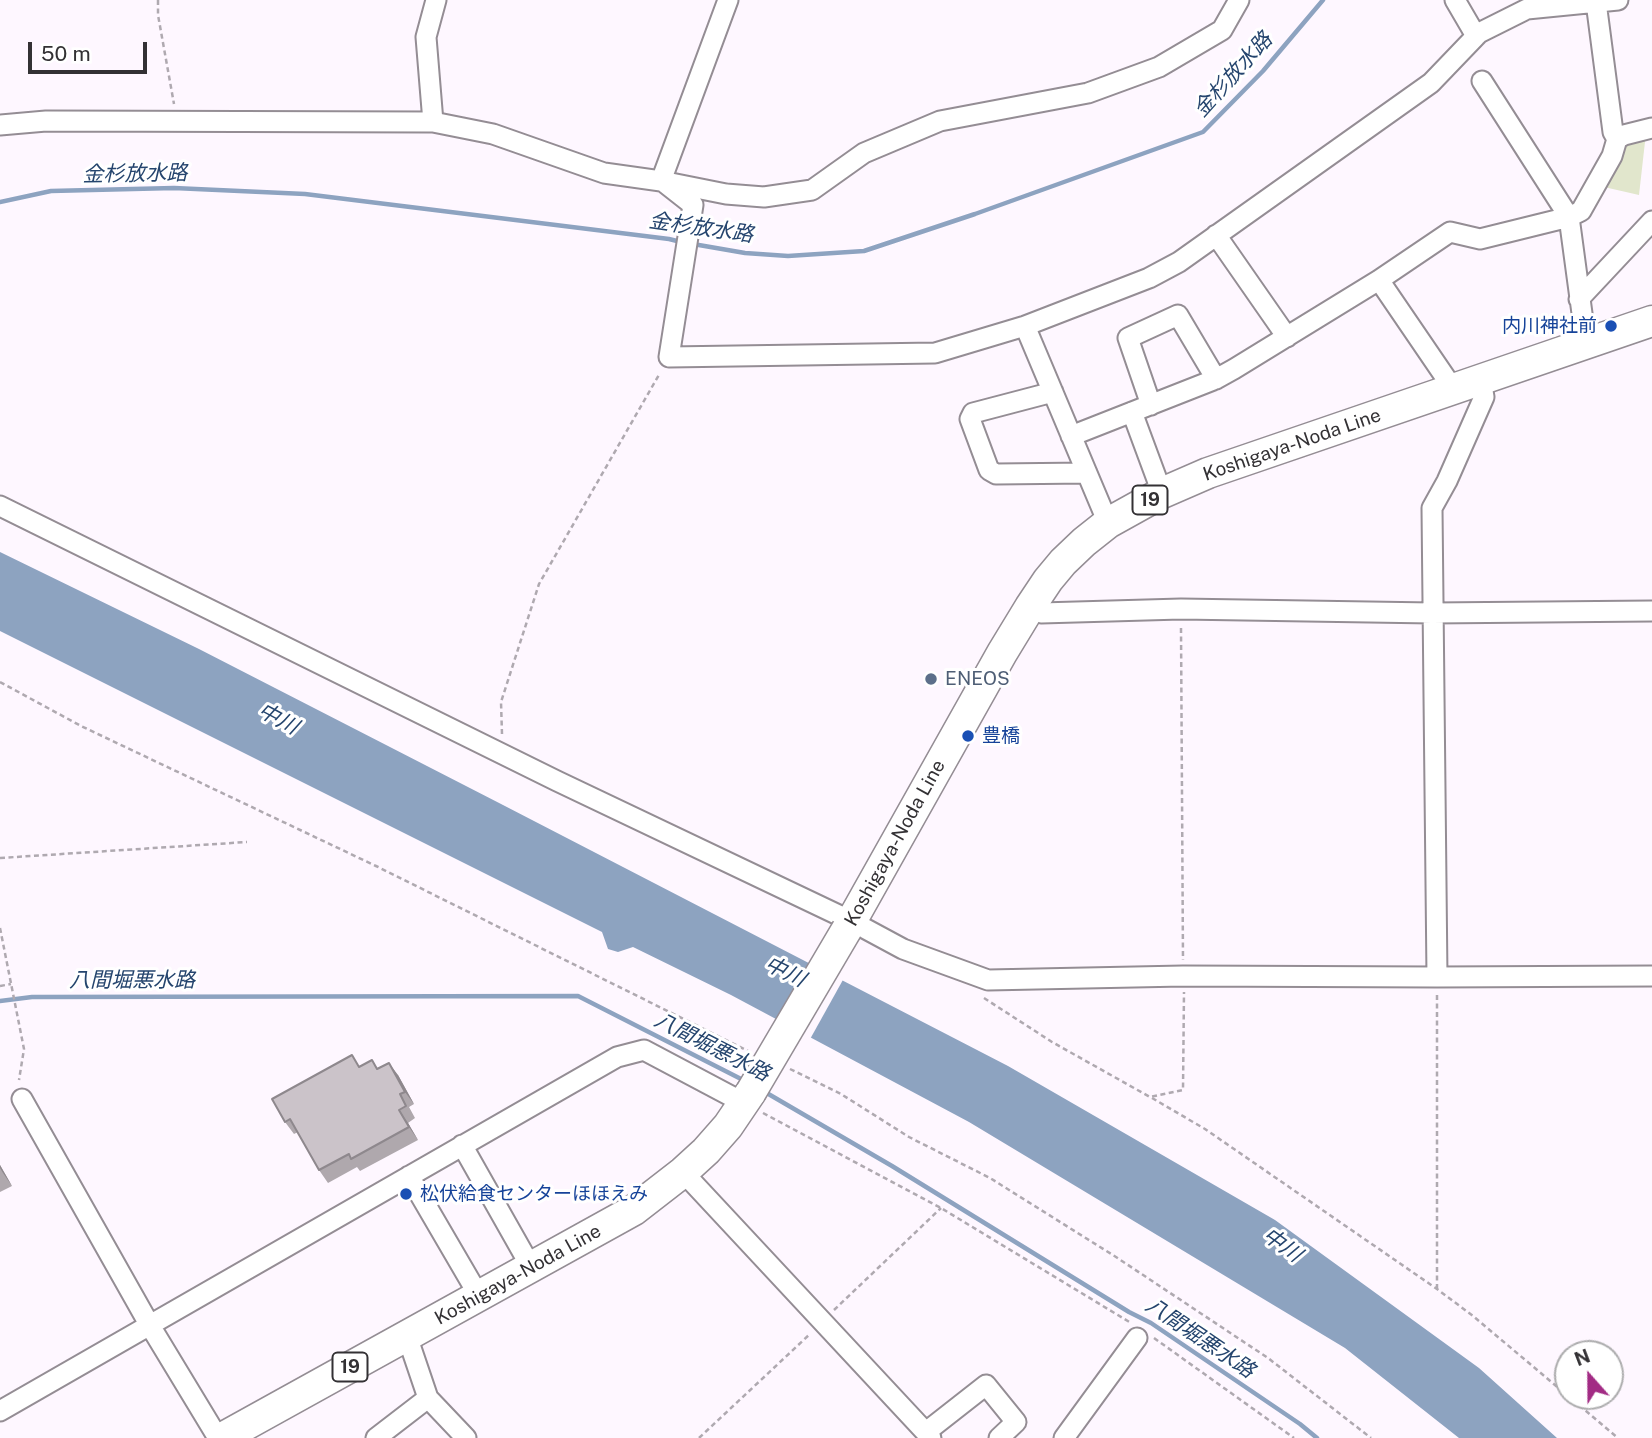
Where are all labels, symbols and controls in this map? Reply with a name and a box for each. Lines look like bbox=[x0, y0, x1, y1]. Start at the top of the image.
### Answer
scale bar bbox=[32, 28, 150, 72]
water label: 金杉放水路 bbox=[1189, 28, 1277, 122]
text: 50 m bbox=[41, 41, 91, 66]
water label: 金杉放水路 bbox=[82, 160, 188, 188]
water label: 金杉放水路 bbox=[647, 208, 755, 248]
place label: 内川神社前 bbox=[1502, 315, 1597, 337]
marker: 内川神社前 bbox=[1603, 318, 1619, 334]
street label: Koshigaya-Noda Line bbox=[1200, 404, 1384, 486]
road number: 19 bbox=[1132, 486, 1168, 514]
place label: ENEOS bbox=[945, 668, 1010, 690]
marker: ENEOS bbox=[923, 671, 939, 687]
water label: 中川 bbox=[254, 698, 302, 740]
place label: 豊橋 bbox=[982, 725, 1020, 747]
marker: 豊橋 bbox=[960, 728, 976, 744]
street label: Koshigaya-Noda Line bbox=[840, 756, 950, 930]
water label: 中川 bbox=[761, 951, 809, 993]
water label: 八間堀悪水路 bbox=[69, 968, 195, 994]
water label: 八間堀悪水路 bbox=[650, 1007, 774, 1087]
place label: 松伏給食センターほほえみ bbox=[420, 1183, 648, 1205]
marker: 松伏給食センターほほえみ bbox=[398, 1186, 414, 1202]
street label: Koshigaya-Noda Line bbox=[431, 1220, 605, 1330]
water label: 中川 bbox=[1258, 1222, 1306, 1268]
water label: 八間堀悪水路 bbox=[1141, 1292, 1259, 1384]
north arrow bbox=[1554, 1340, 1624, 1410]
text: N bbox=[1571, 1344, 1593, 1370]
road number: 19 bbox=[332, 1352, 368, 1382]

